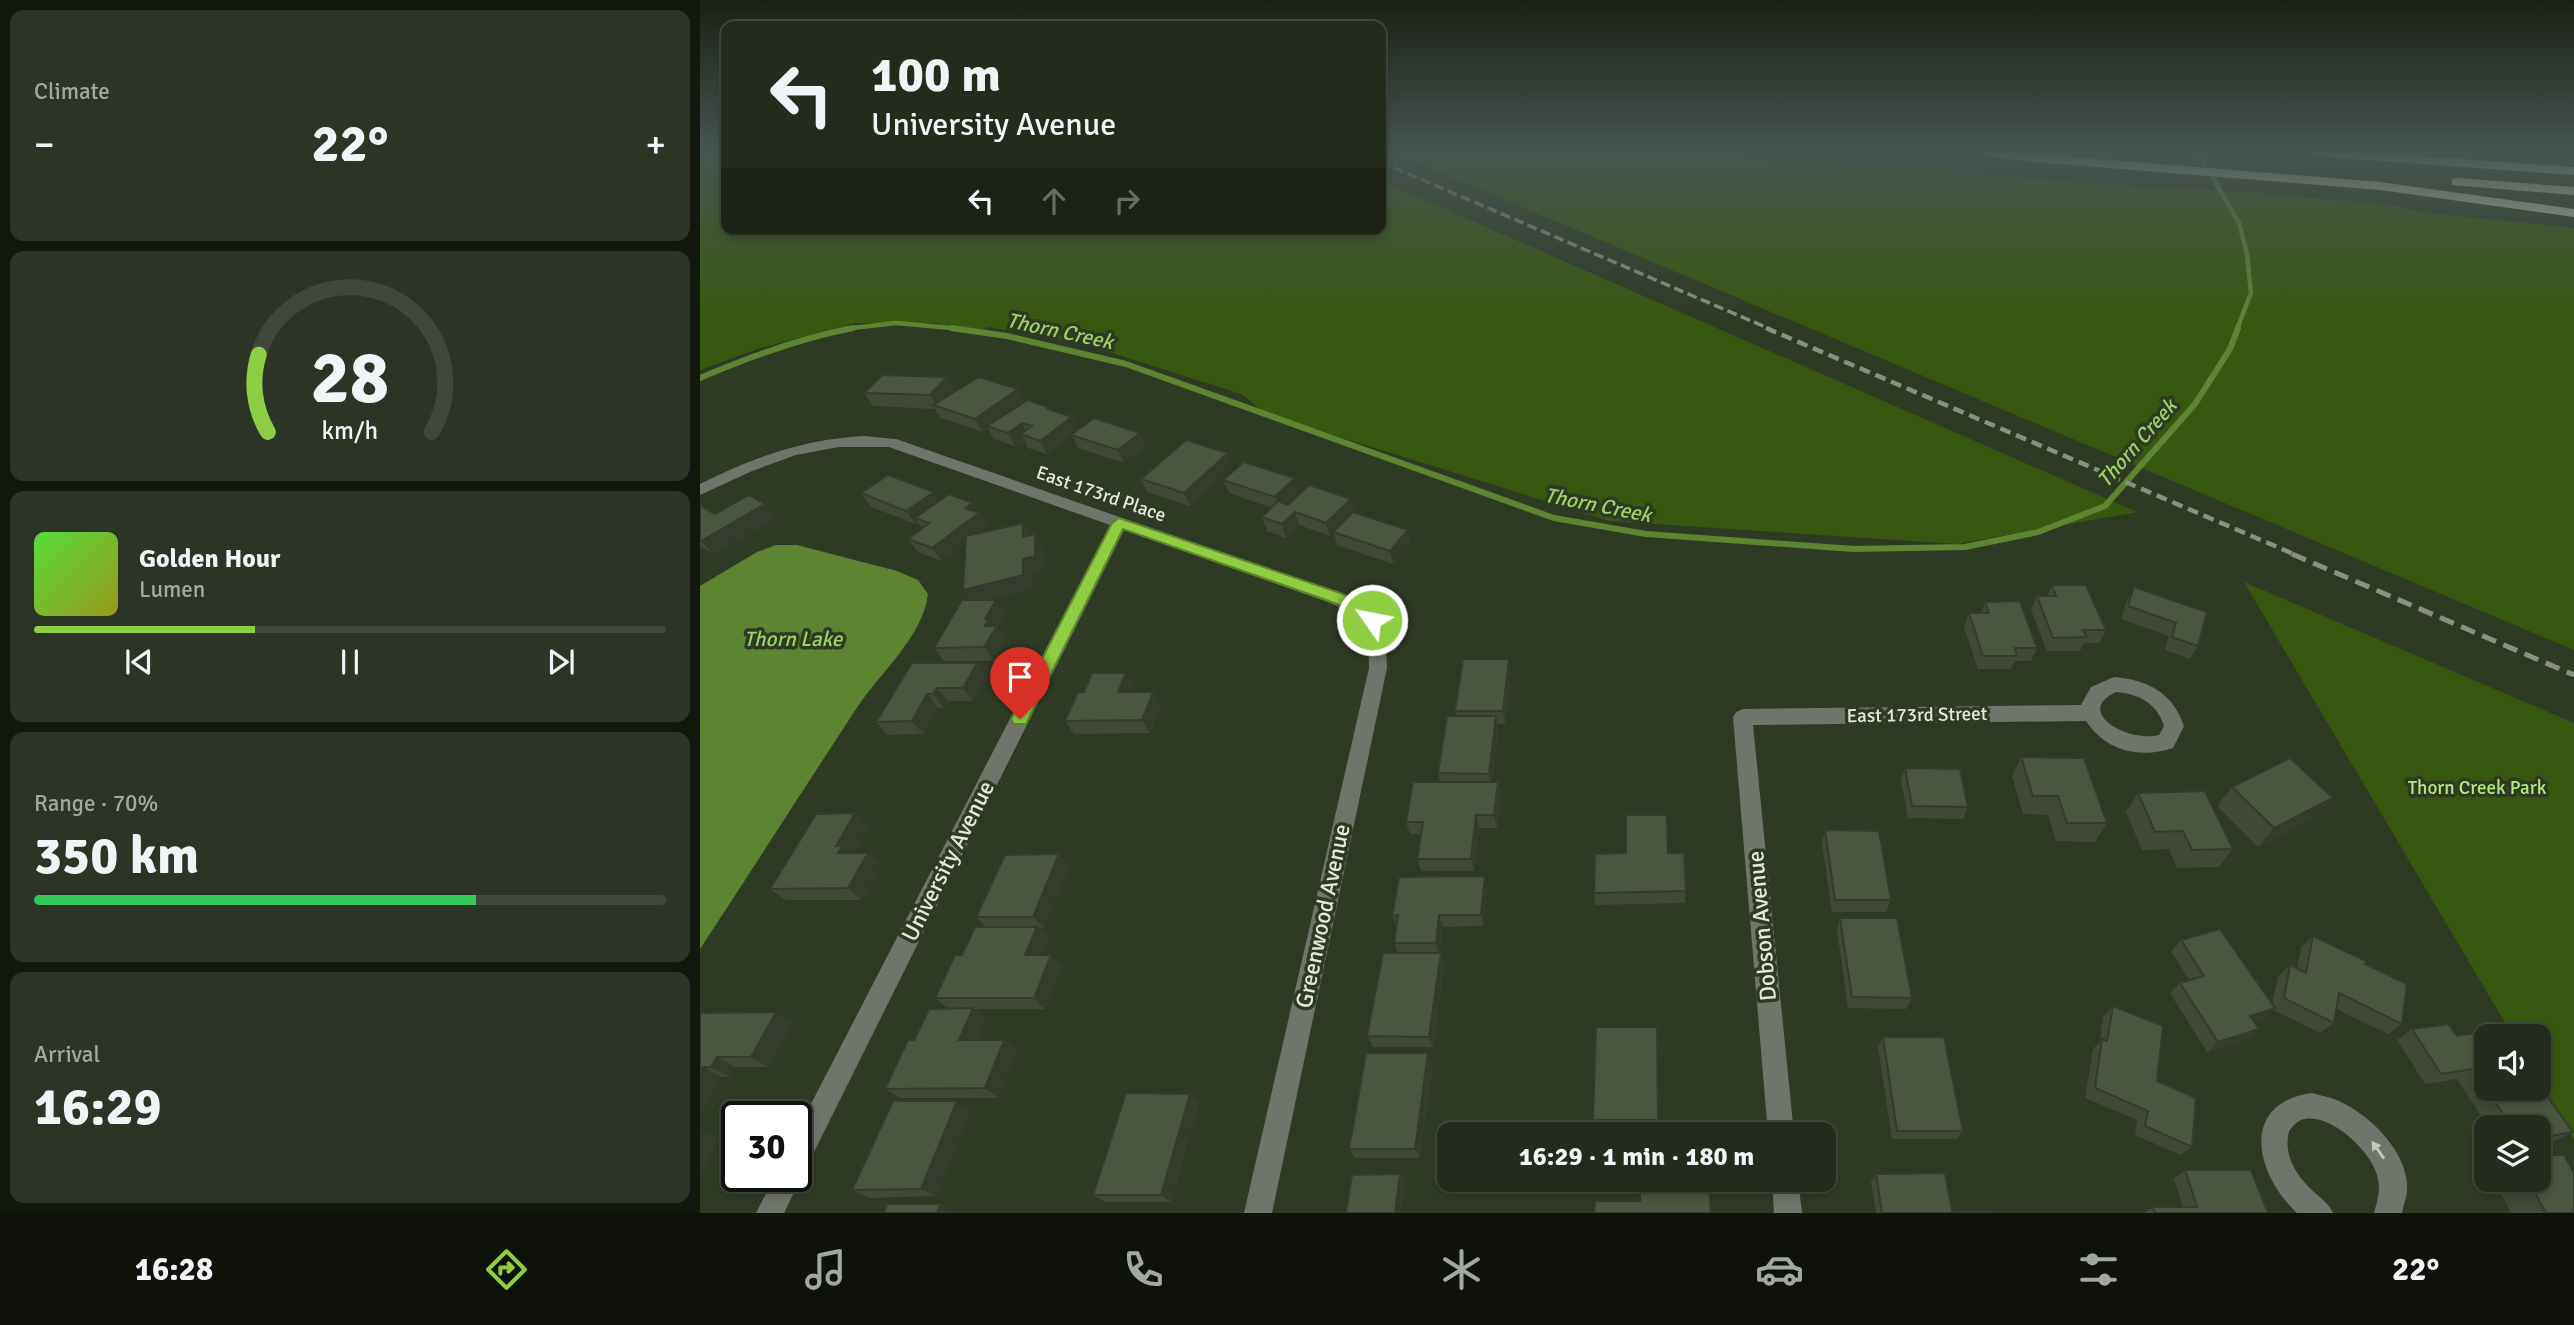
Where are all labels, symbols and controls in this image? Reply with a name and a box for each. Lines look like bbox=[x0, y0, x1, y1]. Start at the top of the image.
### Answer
text: 100 m bbox=[871, 45, 1001, 105]
icon: left bbox=[756, 49, 847, 140]
text: Climate bbox=[34, 77, 110, 106]
text: University Avenue bbox=[871, 105, 1116, 144]
text: 22° bbox=[312, 112, 388, 176]
text: − bbox=[34, 121, 55, 168]
text: + bbox=[645, 121, 666, 168]
icon: left bbox=[962, 182, 1000, 220]
icon: ahead bbox=[1035, 182, 1073, 220]
icon: right bbox=[1108, 182, 1146, 220]
water label: Thorn Creek bbox=[1004, 307, 1118, 355]
text: 28 bbox=[311, 334, 389, 423]
water label: Thorn Creek bbox=[2092, 392, 2184, 492]
text: km/h bbox=[322, 415, 378, 446]
street label: East 173rd Place bbox=[1033, 461, 1169, 527]
water label: Thorn Creek bbox=[1542, 482, 1656, 529]
text: Golden Hour bbox=[139, 543, 280, 575]
text: Lumen bbox=[139, 575, 205, 604]
position arrow bbox=[1335, 583, 1409, 657]
water label: Thorn Lake bbox=[744, 626, 844, 652]
icon: previous bbox=[120, 643, 158, 681]
icon: pause bbox=[331, 643, 369, 681]
icon: next bbox=[542, 643, 580, 681]
pin bbox=[990, 647, 1050, 719]
icon: arrive bbox=[1001, 658, 1039, 696]
street label: East 173rd Street bbox=[1846, 702, 1988, 728]
street label: University Avenue bbox=[895, 776, 1001, 946]
park label: Thorn Creek Park bbox=[2408, 776, 2547, 800]
text: Range · 70% bbox=[34, 789, 158, 818]
street label: Greenwood Avenue bbox=[1289, 821, 1357, 1011]
text: 350 km bbox=[34, 824, 199, 888]
street label: Dobson Avenue bbox=[1741, 850, 1783, 1002]
map controls bbox=[2474, 1024, 2551, 1192]
button: sound bbox=[2474, 1024, 2551, 1101]
text: Arrival bbox=[34, 1040, 100, 1069]
text: 16:29 bbox=[34, 1075, 162, 1139]
speed limit sign: 30 bbox=[721, 1101, 812, 1192]
button: layers bbox=[2474, 1115, 2551, 1192]
one-way arrow bbox=[2372, 1140, 2385, 1160]
text: 16:29 · 1 min · 180 m bbox=[1519, 1141, 1754, 1173]
icon: directions bbox=[482, 1245, 531, 1294]
icon: music bbox=[801, 1245, 850, 1294]
icon: phone bbox=[1119, 1245, 1168, 1294]
icon: climate bbox=[1437, 1245, 1486, 1294]
icon: car bbox=[1755, 1245, 1804, 1294]
icon: filters bbox=[2074, 1245, 2123, 1294]
text: 16:28 bbox=[135, 1250, 213, 1289]
text: 22° bbox=[2392, 1250, 2439, 1289]

